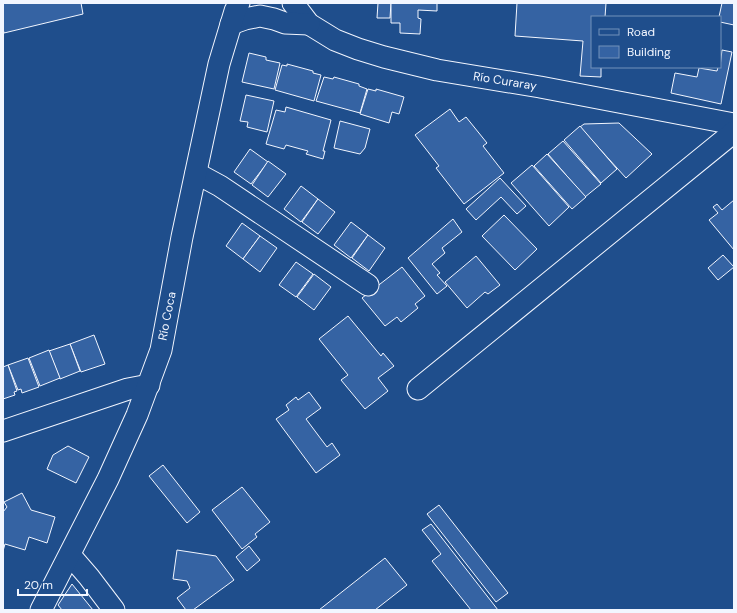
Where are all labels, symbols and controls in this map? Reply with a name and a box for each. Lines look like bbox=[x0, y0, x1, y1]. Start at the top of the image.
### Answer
legend bbox=[591, 16, 721, 68]
text: Road bbox=[627, 24, 655, 40]
text: Building bbox=[627, 44, 671, 60]
street label: Río Curaray bbox=[472, 68, 538, 94]
street label: Río Coca bbox=[154, 290, 180, 342]
scale bar bbox=[18, 571, 87, 597]
text: 20 m bbox=[24, 577, 53, 593]

